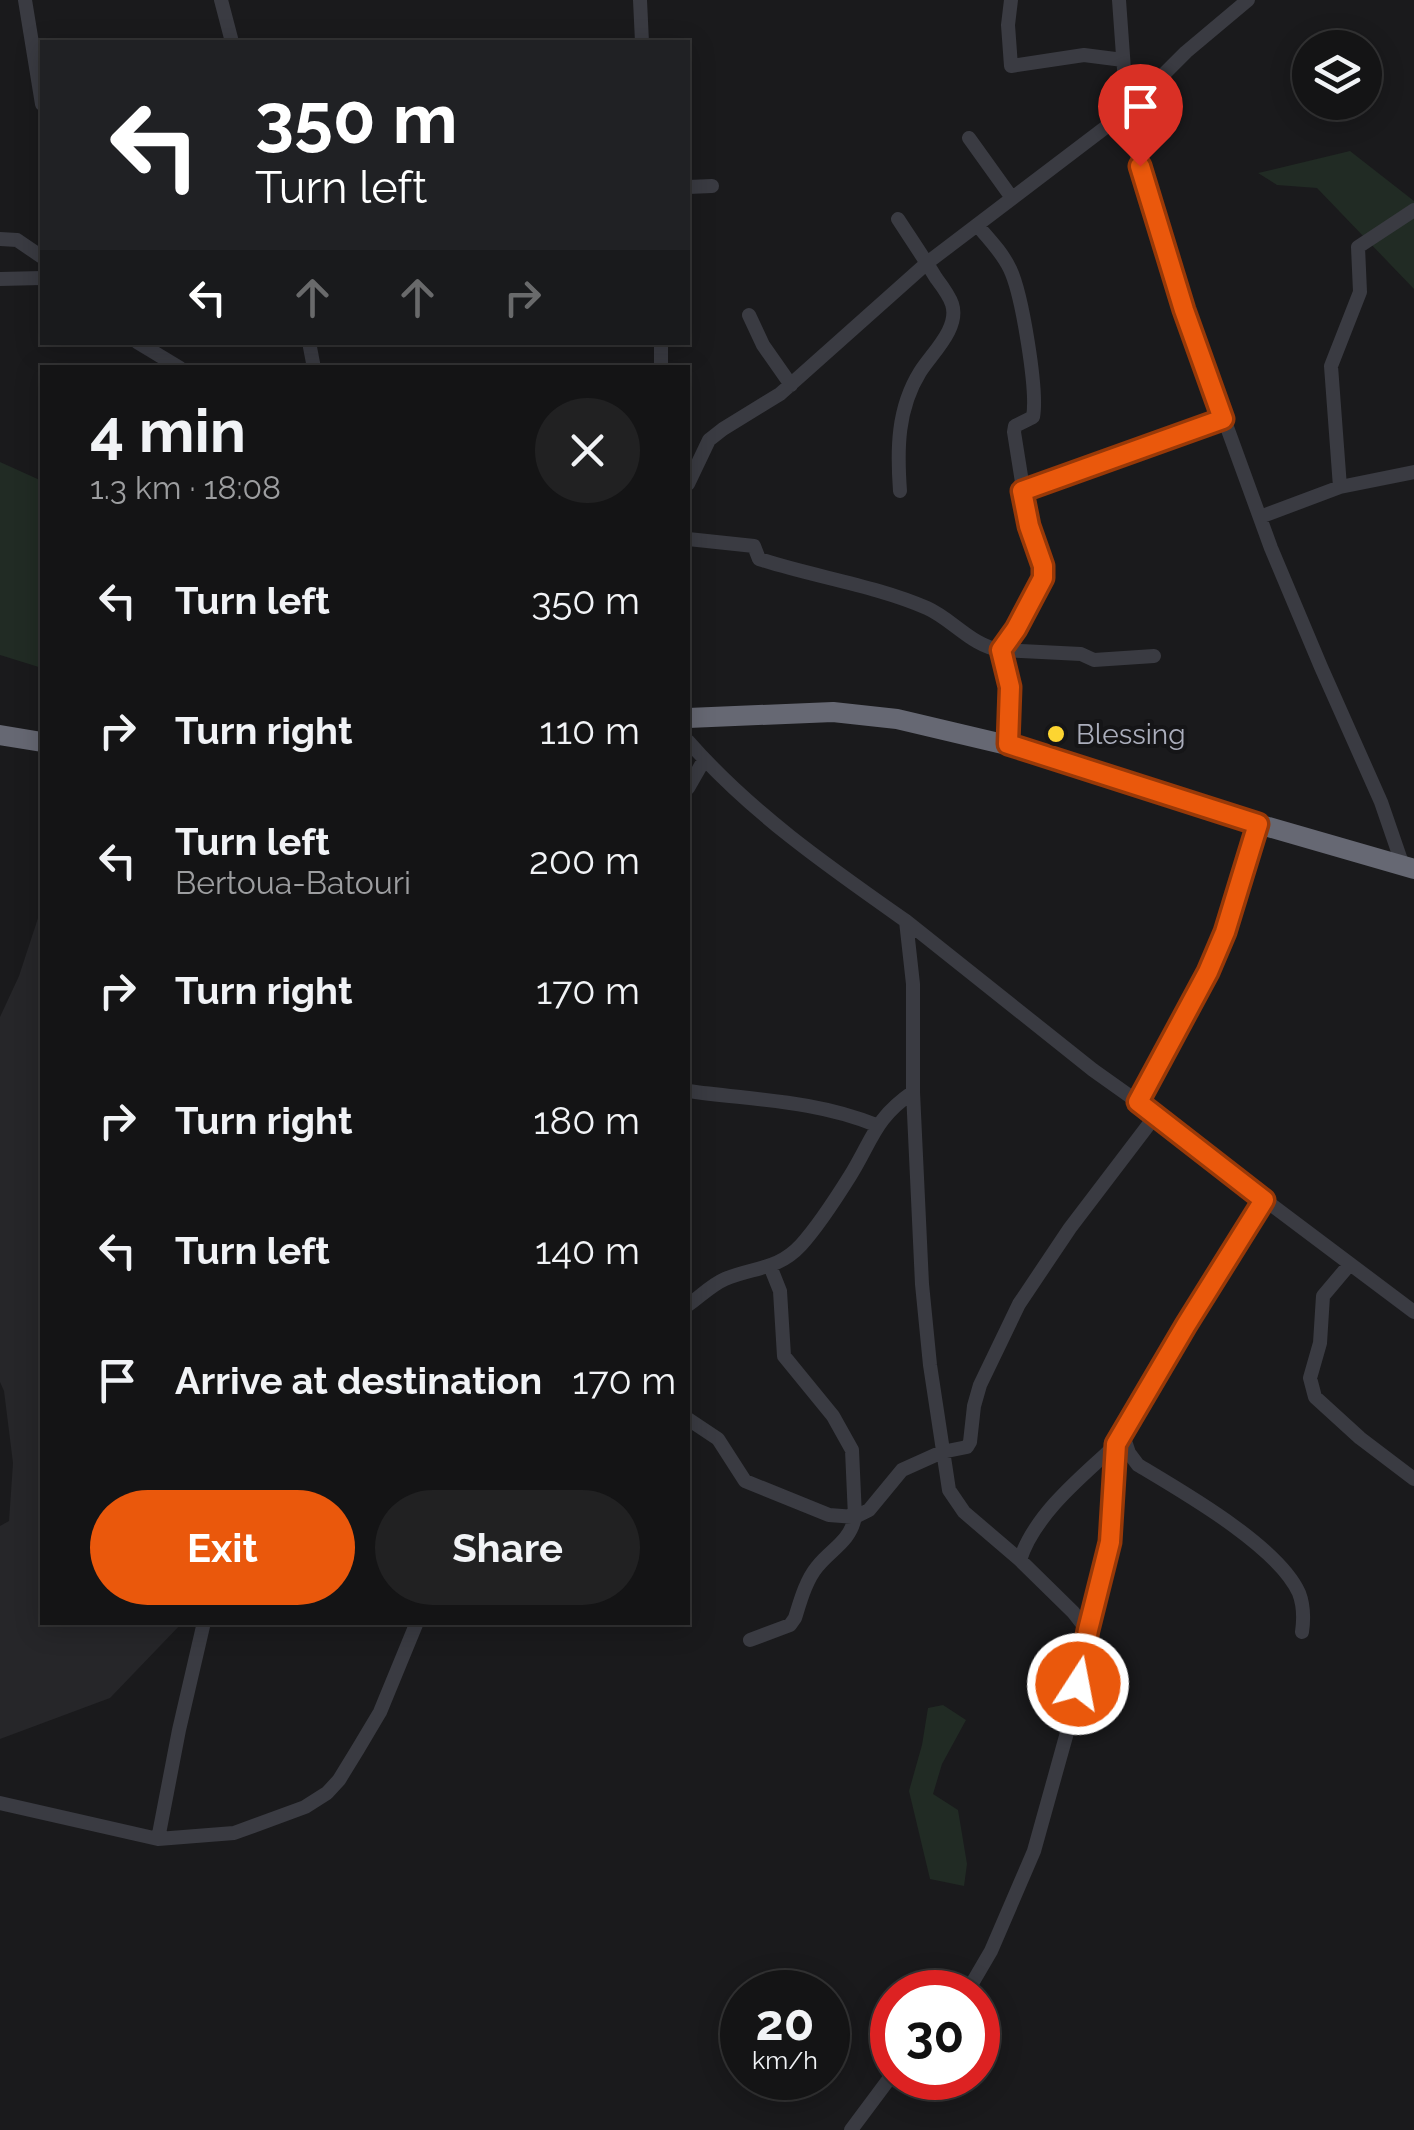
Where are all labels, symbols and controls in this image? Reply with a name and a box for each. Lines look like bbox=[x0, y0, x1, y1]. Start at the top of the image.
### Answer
map controls bbox=[1292, 30, 1382, 120]
button: layers bbox=[1292, 30, 1382, 120]
pin bbox=[1098, 64, 1183, 167]
text: 350 m bbox=[255, 77, 458, 159]
icon: arrive bbox=[1113, 79, 1168, 134]
icon: left bbox=[90, 80, 220, 210]
text: Turn left bbox=[255, 161, 427, 214]
icon: left bbox=[180, 270, 235, 325]
icon: ahead bbox=[285, 270, 340, 325]
icon: ahead bbox=[390, 270, 445, 325]
icon: right bbox=[495, 270, 550, 325]
text: 4 min bbox=[90, 396, 246, 466]
button: close bbox=[535, 398, 640, 503]
text: 1.3 km · 18:08 bbox=[90, 469, 281, 506]
icon: left bbox=[90, 573, 145, 628]
text: Turn left bbox=[175, 578, 330, 623]
text: 350 m bbox=[531, 578, 640, 623]
icon: right bbox=[90, 703, 145, 758]
text: Turn right bbox=[175, 708, 352, 753]
text: 110 m bbox=[540, 708, 640, 753]
place label: Blessing bbox=[1076, 718, 1185, 751]
marker: Blessing bbox=[1045, 723, 1067, 745]
text: Turn left bbox=[175, 819, 330, 864]
icon: left bbox=[90, 833, 145, 888]
text: 200 m bbox=[529, 838, 640, 883]
text: Bertoua-Batouri bbox=[175, 864, 411, 901]
icon: right bbox=[90, 963, 145, 1018]
text: Turn right bbox=[175, 968, 352, 1013]
text: 170 m bbox=[536, 968, 640, 1013]
icon: right bbox=[90, 1093, 145, 1148]
text: Turn right bbox=[175, 1098, 352, 1143]
text: 180 m bbox=[533, 1098, 640, 1143]
icon: left bbox=[90, 1223, 145, 1278]
text: Turn left bbox=[175, 1228, 330, 1273]
text: 140 m bbox=[535, 1228, 640, 1273]
icon: arrive bbox=[90, 1353, 145, 1408]
text: Arrive at destination bbox=[175, 1358, 542, 1403]
text: 170 m bbox=[572, 1358, 676, 1403]
button: Exit bbox=[90, 1490, 355, 1605]
button: Share bbox=[375, 1490, 640, 1605]
position arrow bbox=[1026, 1632, 1130, 1736]
speed limit sign: 30 bbox=[870, 1970, 1000, 2100]
text: 20 bbox=[756, 1993, 814, 2052]
text: km/h bbox=[752, 2045, 818, 2075]

